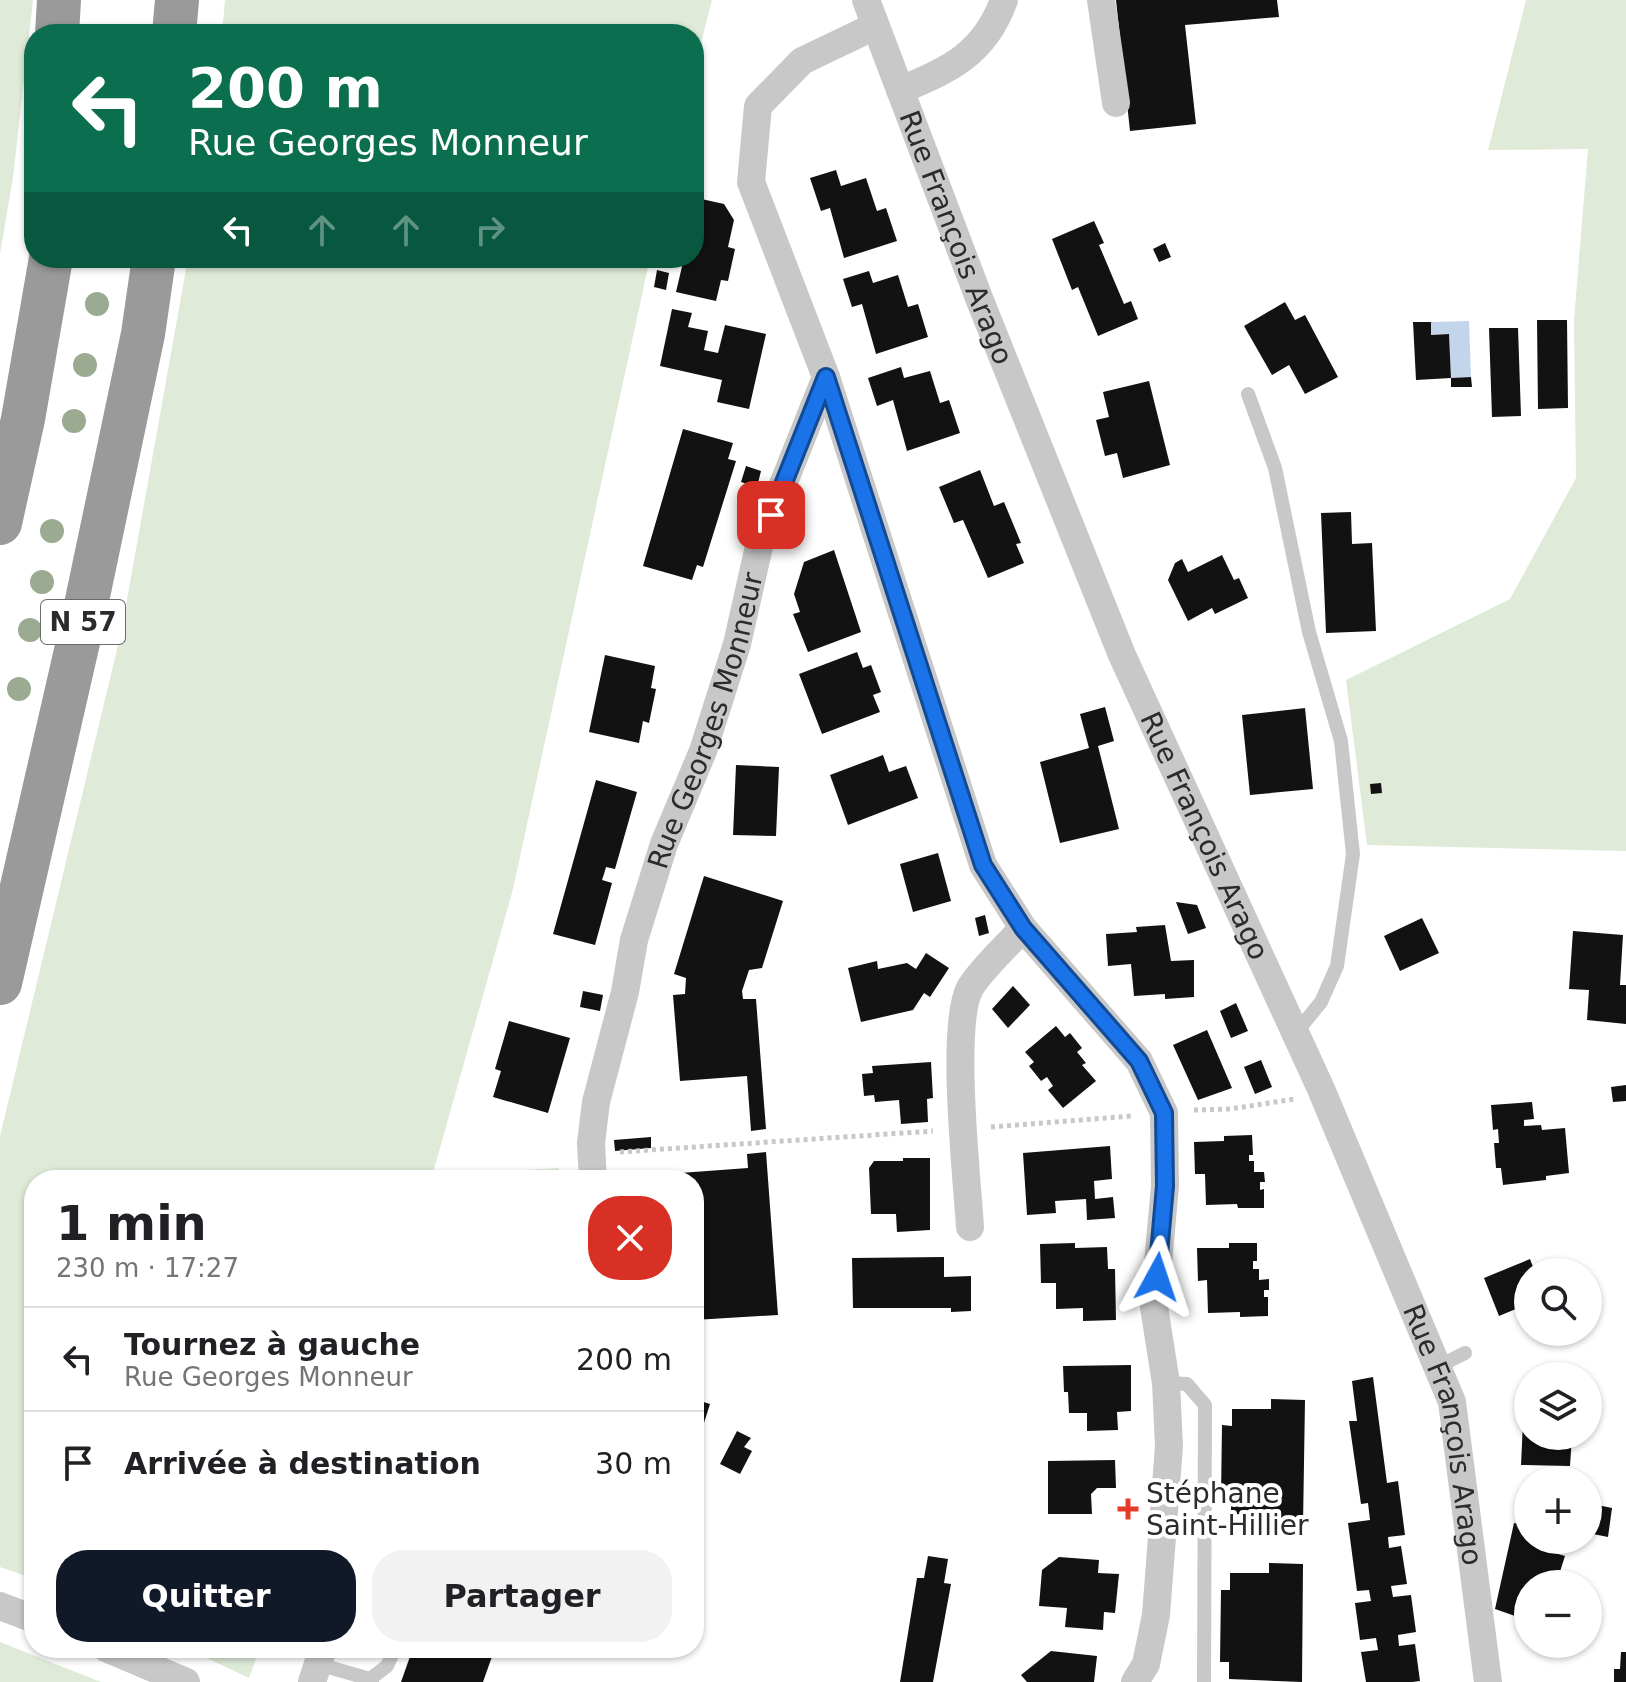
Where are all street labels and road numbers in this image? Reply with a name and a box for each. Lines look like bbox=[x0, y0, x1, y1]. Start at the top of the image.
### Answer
street label: Rue François Arago bbox=[892, 106, 1020, 369]
street label: Rue Georges Monneur bbox=[641, 569, 770, 873]
road number: N 57 bbox=[41, 600, 125, 644]
street label: Rue François Arago bbox=[1133, 707, 1275, 965]
street label: Rue François Arago bbox=[1396, 1299, 1489, 1567]

